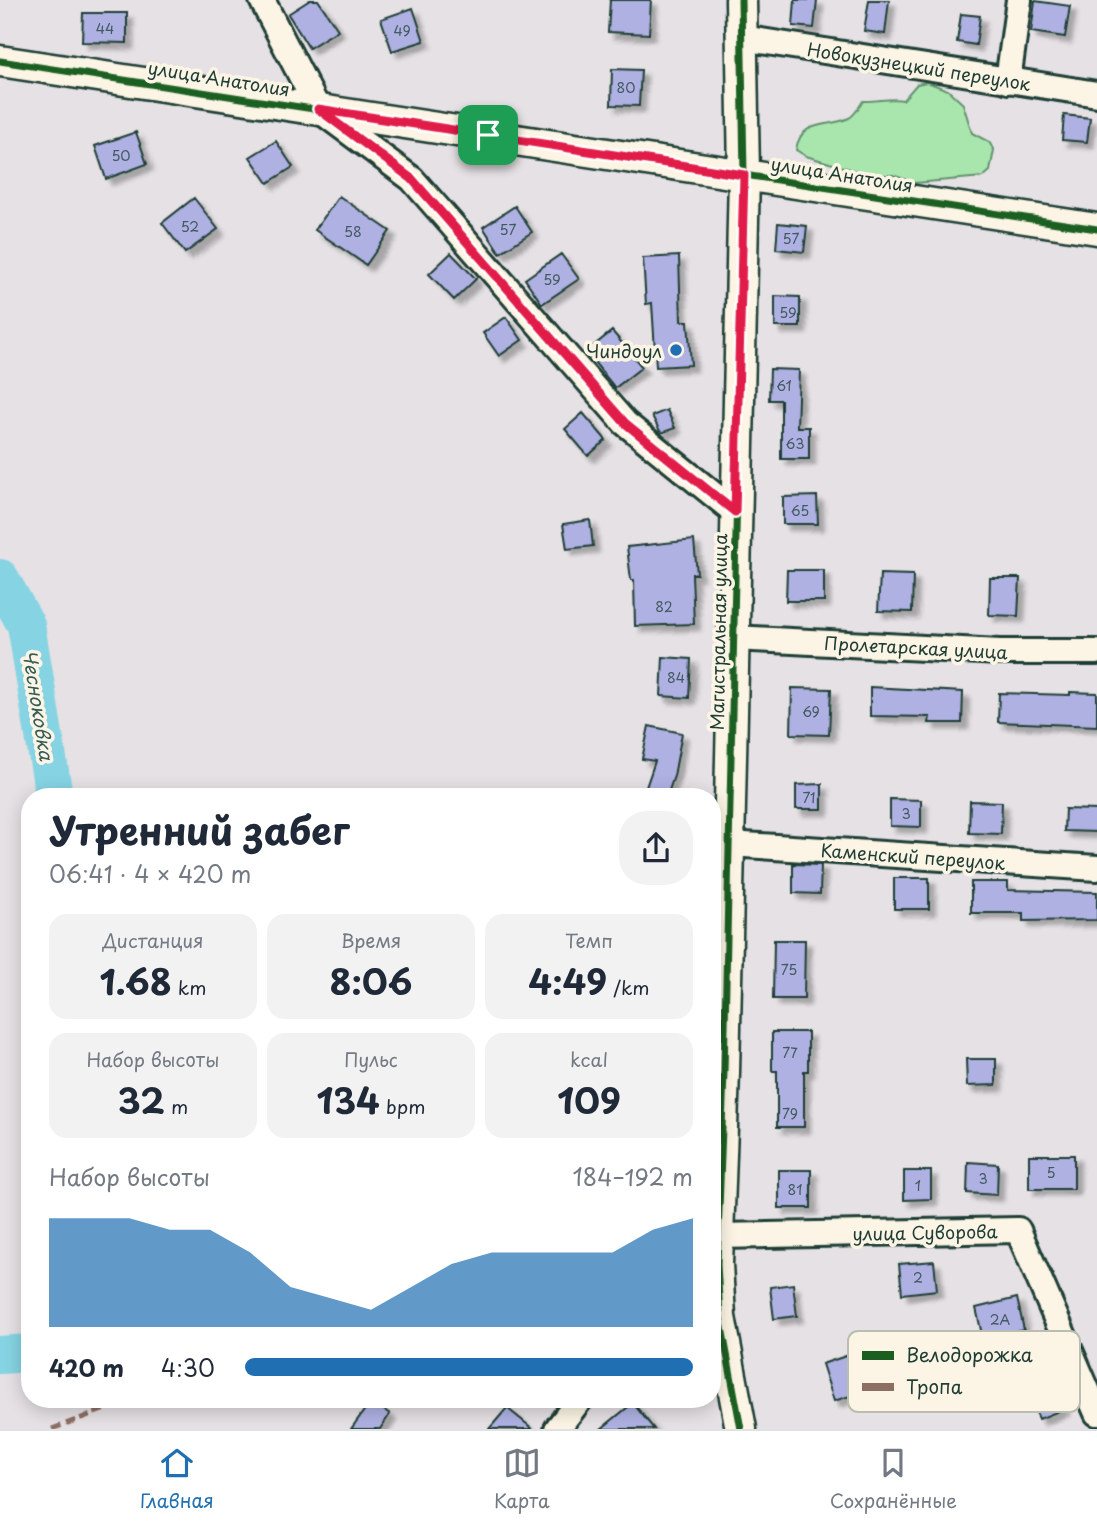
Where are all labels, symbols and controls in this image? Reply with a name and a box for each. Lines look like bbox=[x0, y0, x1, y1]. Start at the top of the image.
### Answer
house number: 44 bbox=[96, 18, 114, 39]
house number: 49 bbox=[393, 20, 411, 41]
street label: Новокузнецкий переулок bbox=[805, 35, 1033, 97]
street label: улица Анатолия bbox=[146, 53, 292, 103]
house number: 80 bbox=[617, 77, 635, 98]
pin bbox=[458, 105, 518, 165]
icon: arrive bbox=[469, 116, 507, 154]
house number: 50 bbox=[111, 145, 131, 166]
street label: улица Анатолия bbox=[769, 149, 915, 199]
house number: 52 bbox=[181, 216, 199, 237]
house number: 57 bbox=[500, 219, 516, 240]
house number: 58 bbox=[344, 221, 362, 242]
house number: 57 bbox=[783, 228, 799, 249]
house number: 59 bbox=[543, 269, 561, 290]
house number: 59 bbox=[779, 302, 797, 323]
place label: Чиндоул bbox=[586, 337, 662, 364]
marker: Чиндоул bbox=[668, 342, 684, 358]
house number: 61 bbox=[776, 375, 792, 396]
house number: 63 bbox=[786, 433, 804, 454]
house number: 65 bbox=[791, 500, 809, 521]
street label: Магистральная улица bbox=[703, 533, 733, 731]
house number: 82 bbox=[655, 596, 673, 617]
street label: Пролетарская улица bbox=[824, 629, 1009, 665]
water label: Чесноковка bbox=[16, 648, 62, 763]
house number: 84 bbox=[667, 667, 685, 688]
house number: 69 bbox=[802, 701, 820, 722]
house number: 71 bbox=[802, 787, 816, 808]
text: Утренний забег bbox=[49, 801, 349, 858]
house number: 3 bbox=[901, 803, 911, 824]
button: share bbox=[619, 811, 693, 885]
street label: Каменский переулок bbox=[820, 836, 1007, 876]
text: 06:41 · 4 × 420 m bbox=[49, 856, 252, 891]
text: Дистанция bbox=[103, 926, 203, 954]
text: Время bbox=[341, 926, 401, 954]
text: Темп bbox=[565, 926, 613, 954]
text: 1.68 bbox=[100, 954, 172, 1007]
text: 8:06 bbox=[330, 954, 412, 1007]
text: 4:49 bbox=[528, 954, 607, 1007]
house number: 75 bbox=[781, 959, 797, 980]
text: km bbox=[172, 973, 206, 1001]
text: /km bbox=[607, 973, 650, 1001]
house number: 77 bbox=[782, 1042, 798, 1063]
text: Набор высоты bbox=[86, 1045, 220, 1073]
text: Пульс bbox=[344, 1045, 398, 1073]
text: kcal bbox=[570, 1045, 608, 1073]
text: 32 bbox=[118, 1073, 165, 1126]
text: 134 bbox=[317, 1073, 380, 1126]
text: 109 bbox=[557, 1073, 621, 1126]
text: m bbox=[165, 1092, 188, 1120]
text: bpm bbox=[380, 1092, 425, 1120]
house number: 79 bbox=[782, 1103, 798, 1124]
text: Набор высоты bbox=[49, 1159, 210, 1194]
text: 184–192 m bbox=[573, 1159, 693, 1194]
house number: 5 bbox=[1046, 1162, 1056, 1183]
house number: 3 bbox=[978, 1168, 988, 1189]
house number: 1 bbox=[915, 1175, 921, 1196]
house number: 81 bbox=[788, 1179, 802, 1200]
street label: улица Суворова bbox=[852, 1217, 999, 1247]
house number: 2 bbox=[913, 1267, 923, 1288]
house number: 2А bbox=[990, 1309, 1011, 1330]
legend bbox=[848, 1331, 1080, 1412]
text: Велодорожка bbox=[906, 1340, 1033, 1368]
text: 420 m bbox=[49, 1350, 124, 1385]
text: 4:30 bbox=[161, 1350, 215, 1385]
text: Тропа bbox=[906, 1372, 963, 1400]
tab: Главная bbox=[140, 1444, 214, 1514]
tab: Карта bbox=[494, 1444, 550, 1514]
tab: Сохранённые bbox=[830, 1444, 957, 1514]

